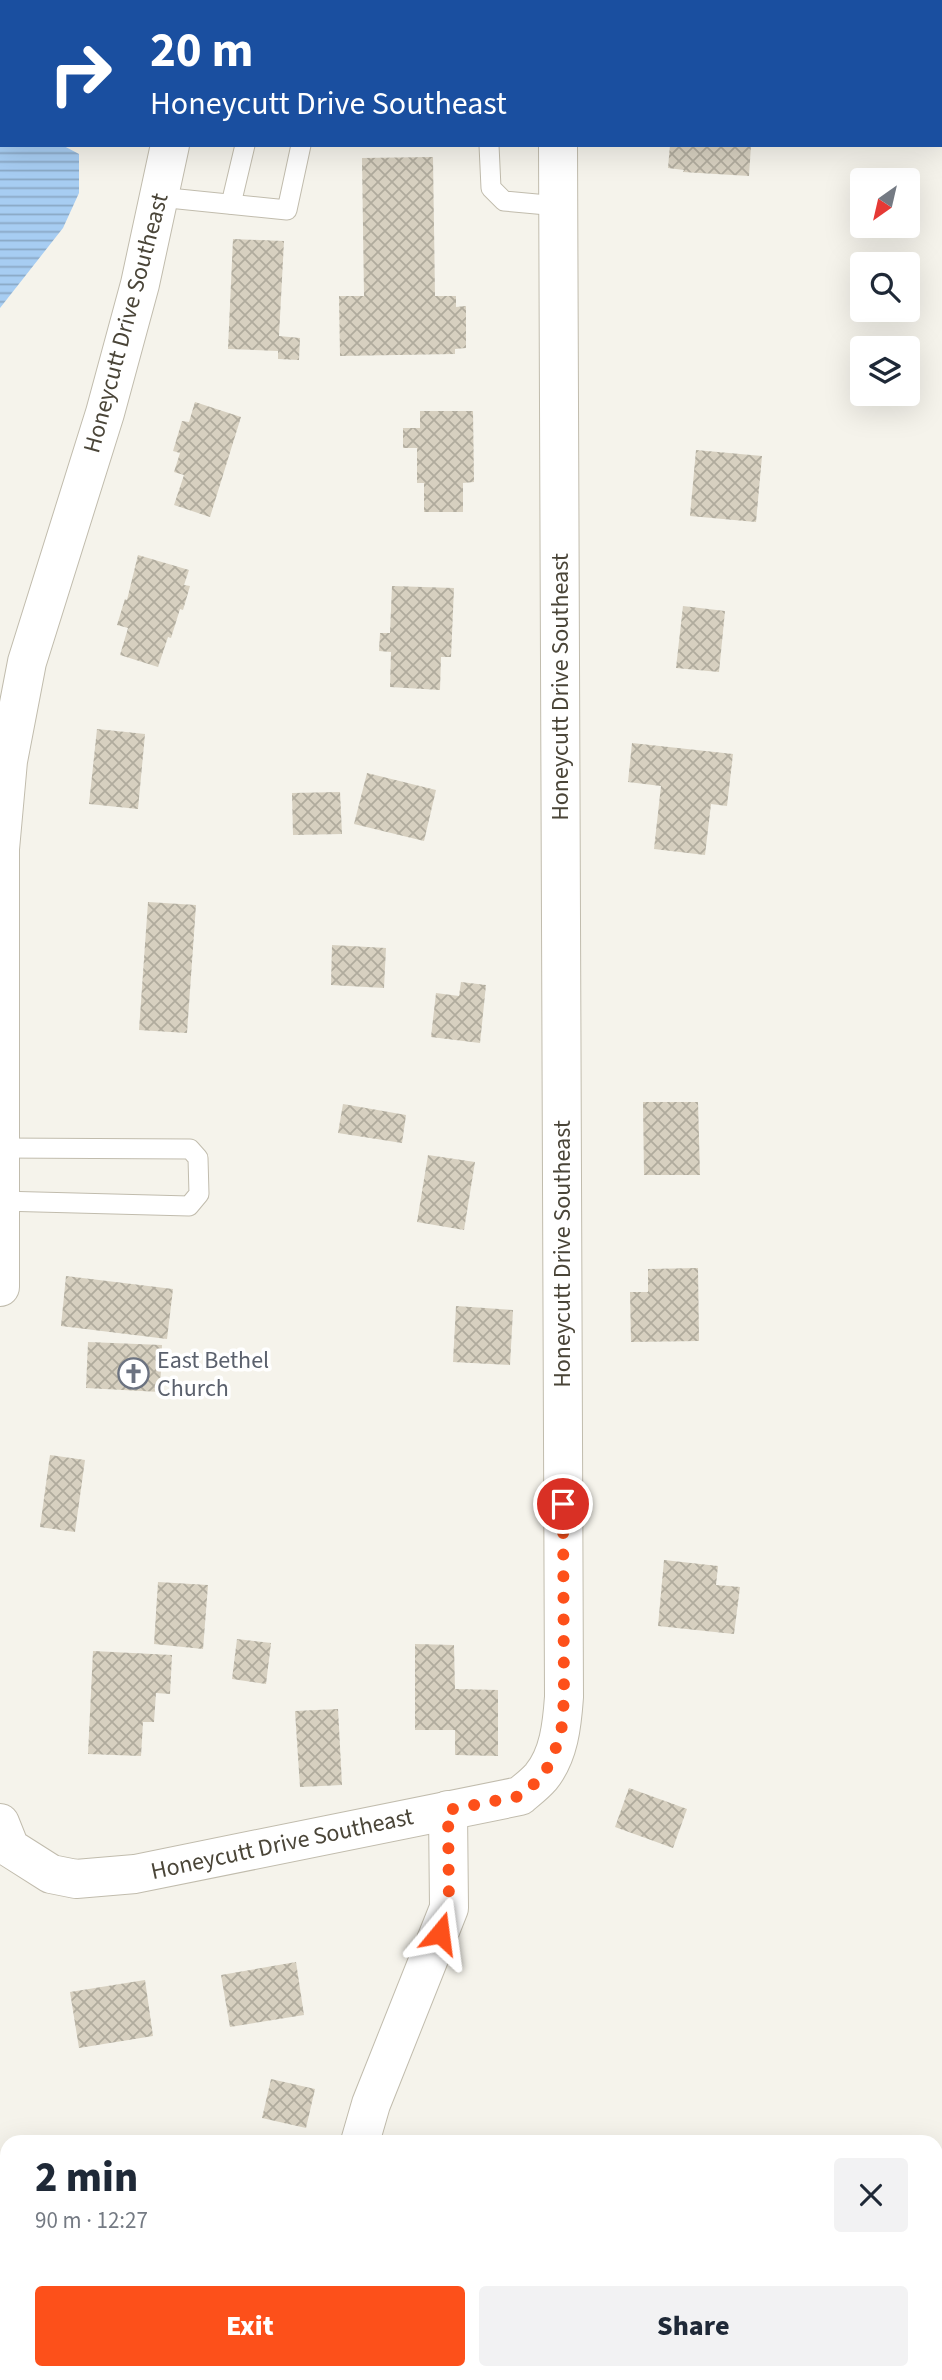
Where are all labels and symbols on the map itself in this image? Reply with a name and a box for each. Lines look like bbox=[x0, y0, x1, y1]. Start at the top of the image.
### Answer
north arrow bbox=[850, 168, 920, 238]
street label: Honeycutt Drive Southeast bbox=[74, 189, 178, 457]
street label: Honeycutt Drive Southeast bbox=[543, 553, 578, 821]
street label: Honeycutt Drive Southeast bbox=[545, 1120, 580, 1388]
place label: East Bethel Church bbox=[157, 1343, 269, 1406]
church icon: East Bethel Church bbox=[117, 1357, 151, 1391]
pin bbox=[533, 1474, 593, 1534]
street label: Honeycutt Drive Southeast bbox=[147, 1799, 417, 1889]
position arrow bbox=[403, 1896, 477, 1970]

